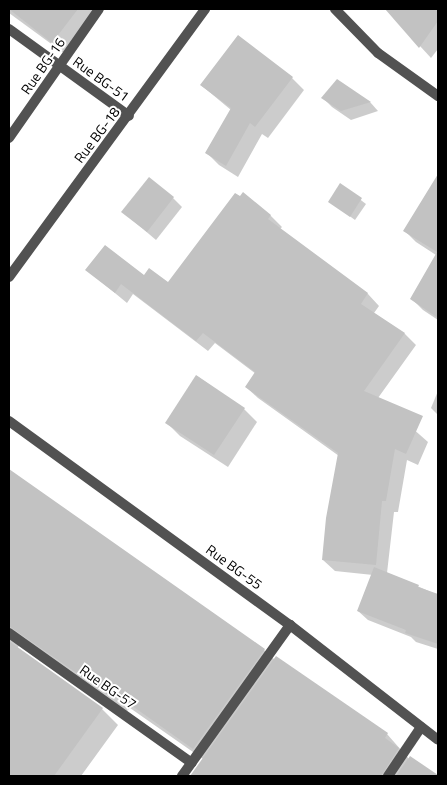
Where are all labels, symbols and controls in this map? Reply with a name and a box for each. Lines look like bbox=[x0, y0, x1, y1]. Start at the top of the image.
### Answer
street label: Rue BG-16 bbox=[17, 34, 69, 98]
street label: Rue BG-51 bbox=[70, 53, 132, 105]
street label: Rue BG-18 bbox=[71, 104, 123, 166]
street label: Rue BG-55 bbox=[203, 541, 265, 593]
street label: Rue BG-57 bbox=[76, 661, 140, 713]

